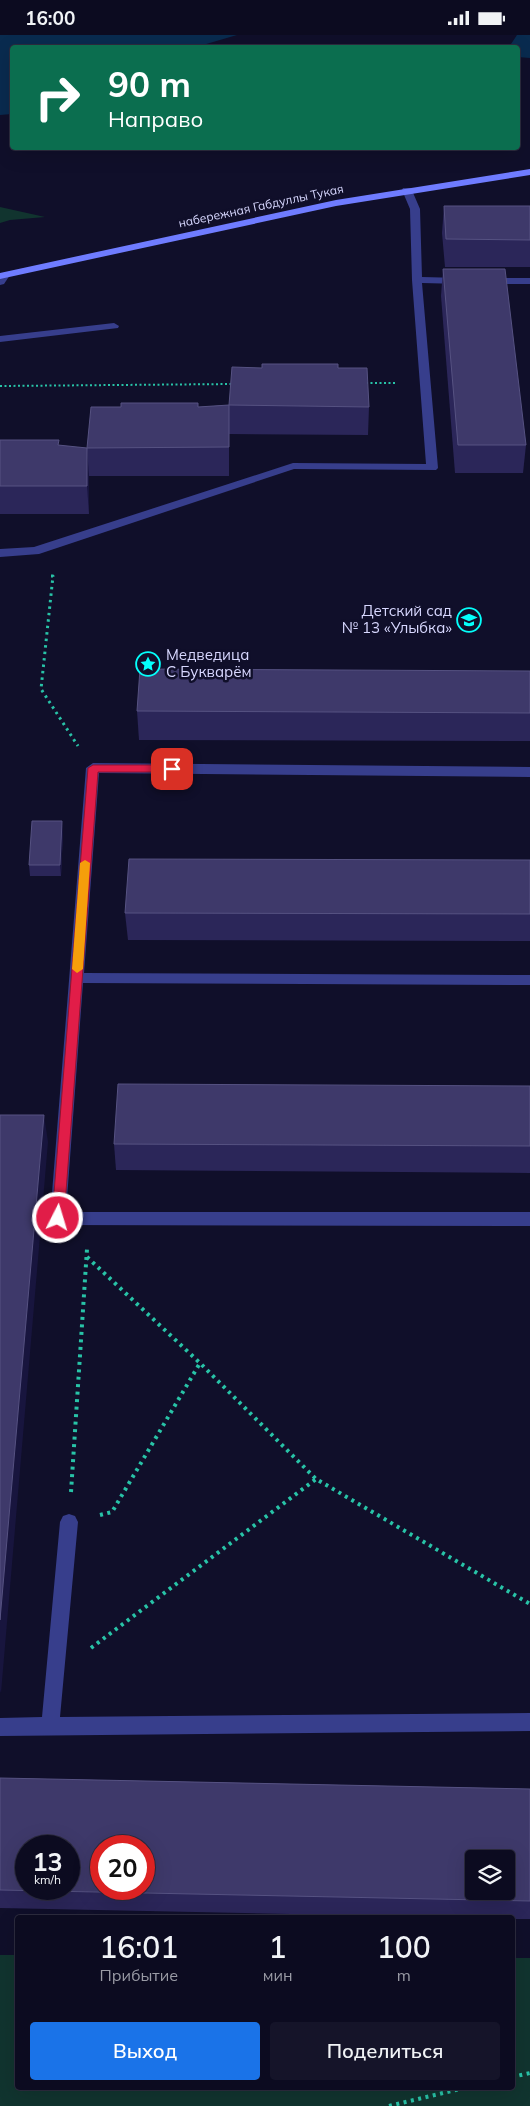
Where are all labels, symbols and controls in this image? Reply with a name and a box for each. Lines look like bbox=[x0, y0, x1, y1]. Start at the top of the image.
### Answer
text: 16:00 bbox=[25, 6, 75, 30]
text: 90 m bbox=[108, 62, 191, 106]
icon: right bbox=[25, 65, 90, 130]
text: Направо bbox=[108, 105, 203, 133]
street label: набережная Габдуллы Тукая bbox=[177, 181, 345, 230]
place label: Детский сад № 13 «Улыбка» bbox=[342, 601, 452, 637]
school or university icon: Детский сад № 13 «Улыбка» bbox=[456, 607, 482, 633]
place label: Медведица С Букварём bbox=[166, 645, 252, 681]
place icon: Медведица С Букварём bbox=[135, 651, 161, 677]
pin bbox=[151, 748, 193, 790]
icon: arrive bbox=[158, 755, 186, 783]
position arrow bbox=[31, 1191, 83, 1243]
speed limit sign: 20 bbox=[90, 1835, 155, 1900]
text: 13 bbox=[32, 1846, 63, 1877]
map controls bbox=[465, 1850, 515, 1900]
button: layers bbox=[465, 1850, 515, 1900]
text: km/h bbox=[34, 1872, 61, 1887]
text: 16:01 bbox=[99, 1928, 178, 1966]
text: 1 bbox=[269, 1928, 287, 1966]
text: 100 bbox=[377, 1928, 431, 1966]
text: Прибытие bbox=[100, 1965, 178, 1985]
text: мин bbox=[263, 1965, 292, 1985]
text: m bbox=[397, 1965, 411, 1985]
button: Выход bbox=[30, 2022, 260, 2080]
button: Поделиться bbox=[270, 2022, 500, 2080]

